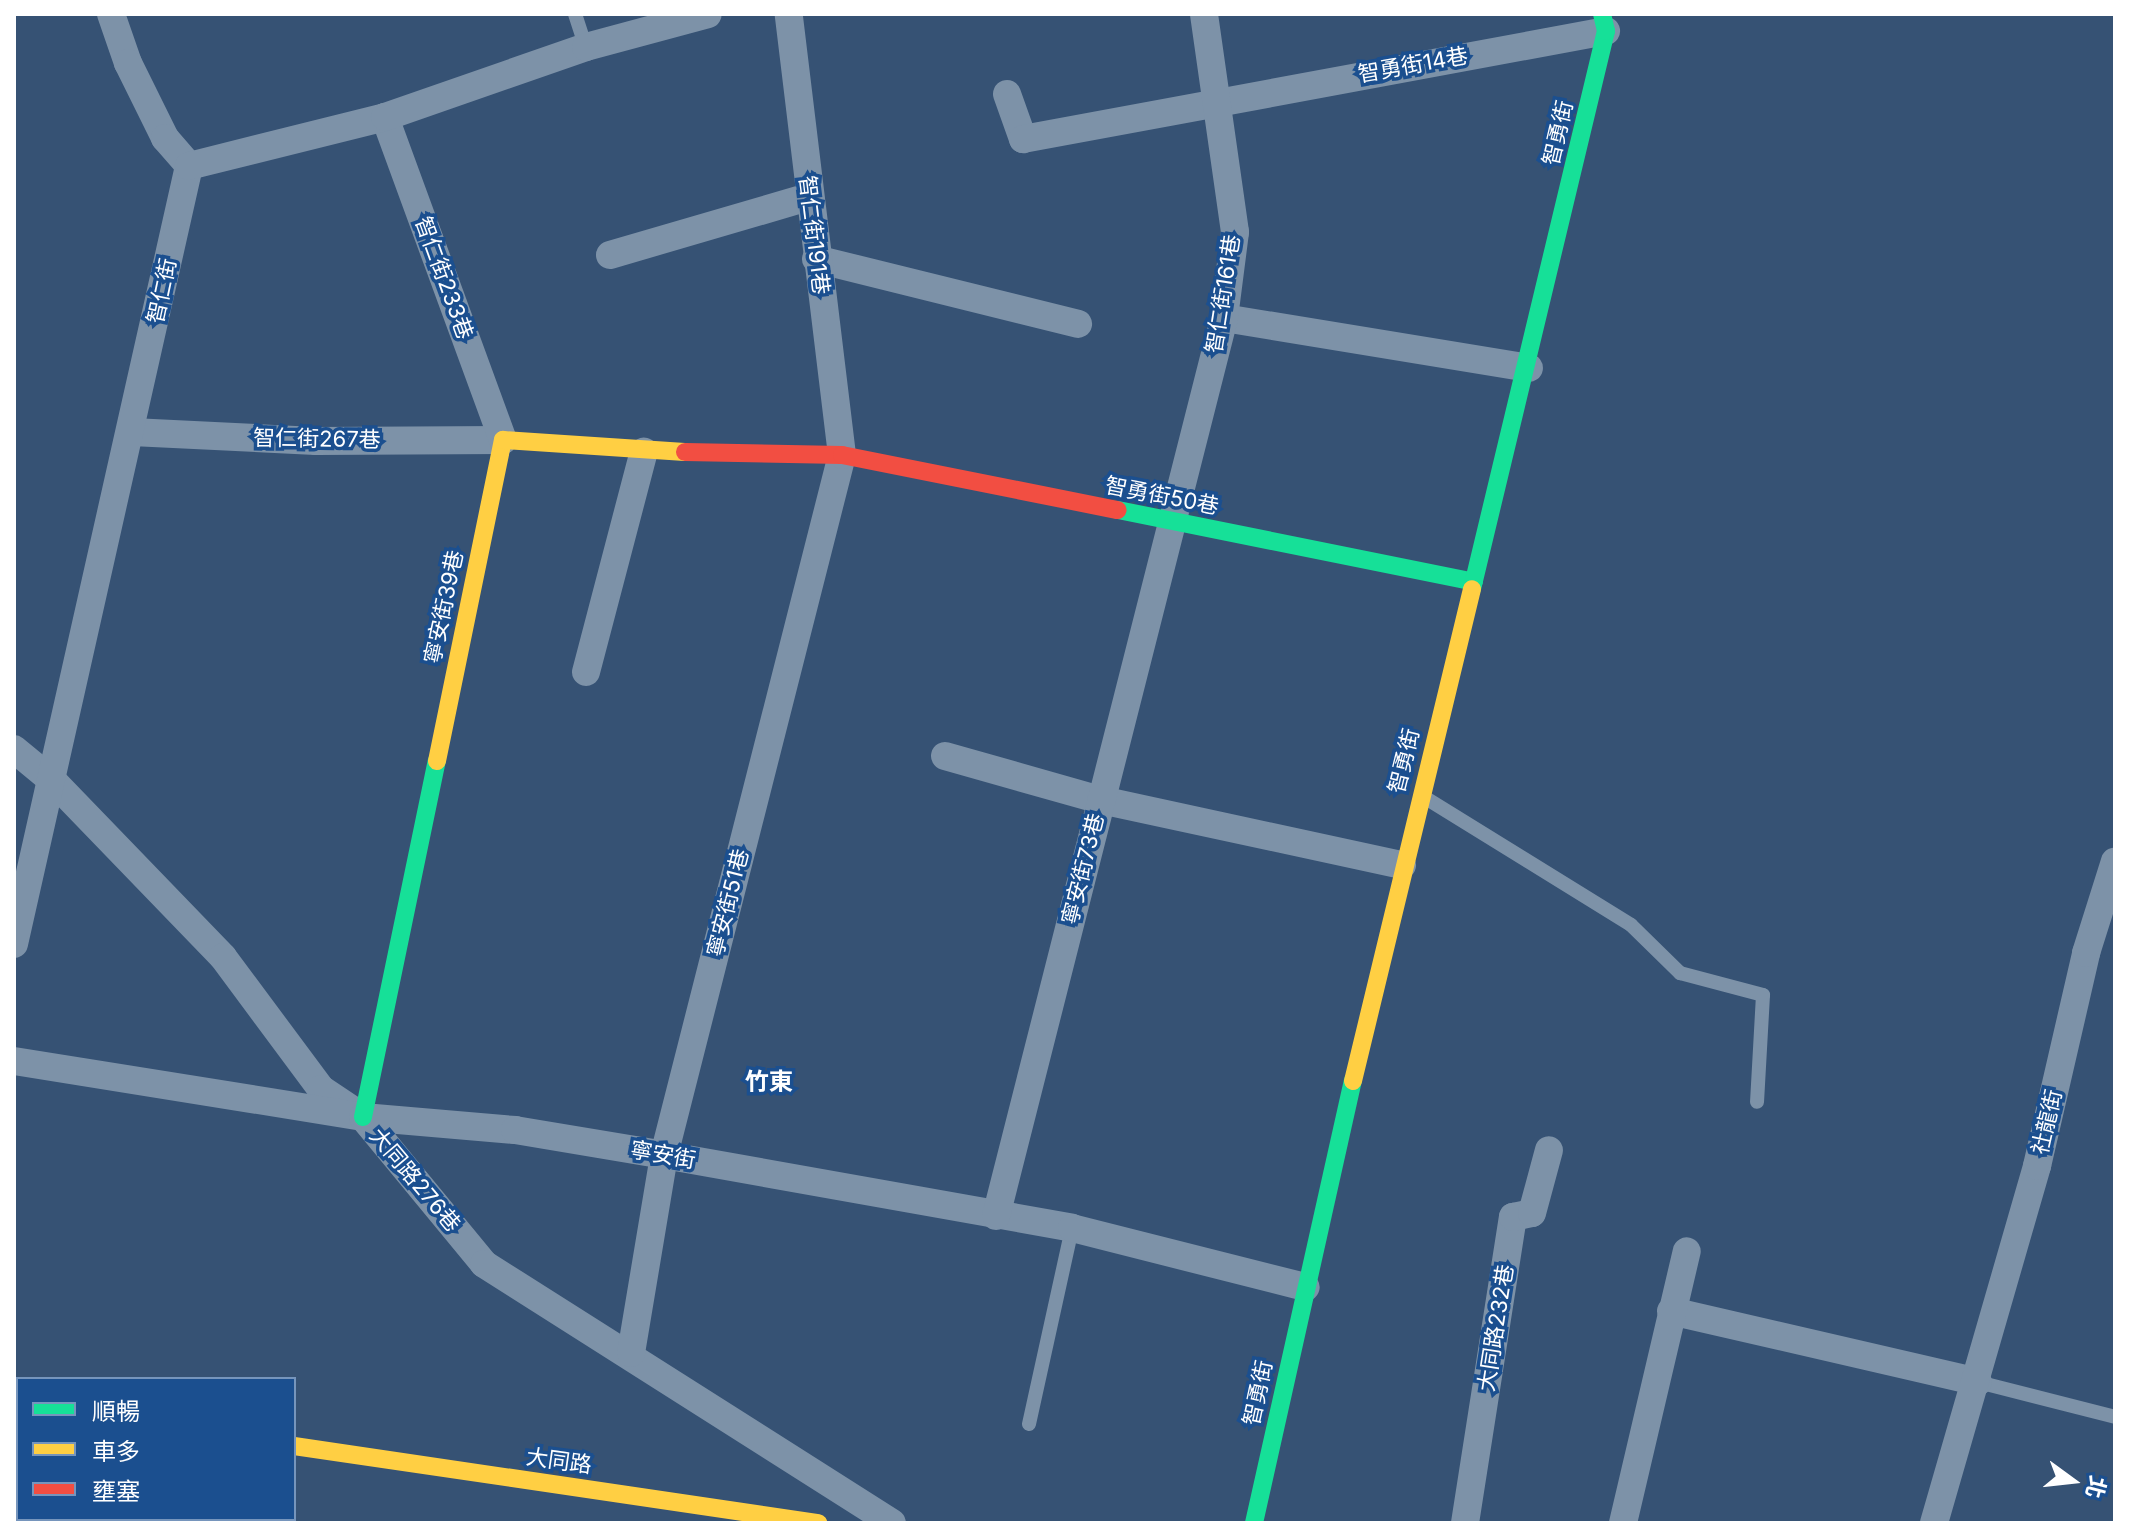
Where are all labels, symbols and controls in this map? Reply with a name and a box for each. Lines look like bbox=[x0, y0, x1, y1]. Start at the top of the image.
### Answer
street label: 智勇街14巷 bbox=[1356, 42, 1470, 88]
street label: 智勇街 bbox=[1538, 98, 1578, 168]
street label: 智仁街191巷 bbox=[794, 174, 834, 296]
street label: 智仁街233巷 bbox=[410, 213, 478, 343]
street label: 智仁街161巷 bbox=[1201, 233, 1245, 355]
street label: 智仁街 bbox=[142, 256, 182, 326]
street label: 智仁街267巷 bbox=[253, 425, 381, 453]
street label: 智勇街50巷 bbox=[1103, 472, 1221, 520]
street label: 寧安街39巷 bbox=[419, 548, 469, 666]
street label: 智勇街 bbox=[1383, 726, 1425, 796]
street label: 寧安街73巷 bbox=[1056, 811, 1110, 927]
street label: 寧安街51巷 bbox=[702, 846, 754, 960]
district label: 竹東 bbox=[745, 1068, 793, 1096]
street label: 社龍街 bbox=[2027, 1087, 2067, 1157]
street label: 大同路276巷 bbox=[364, 1123, 466, 1237]
street label: 寧安街 bbox=[628, 1136, 698, 1174]
street label: 大同路232巷 bbox=[1473, 1263, 1519, 1393]
street label: 智勇街 bbox=[1238, 1358, 1278, 1428]
legend bbox=[16, 1377, 296, 1521]
text: 順暢 bbox=[92, 1397, 140, 1426]
text: 車多 bbox=[92, 1437, 140, 1466]
north arrow bbox=[2033, 1441, 2113, 1521]
street label: 大同路 bbox=[524, 1443, 594, 1479]
text: 北 bbox=[2081, 1473, 2112, 1501]
text: 壅塞 bbox=[92, 1477, 140, 1506]

